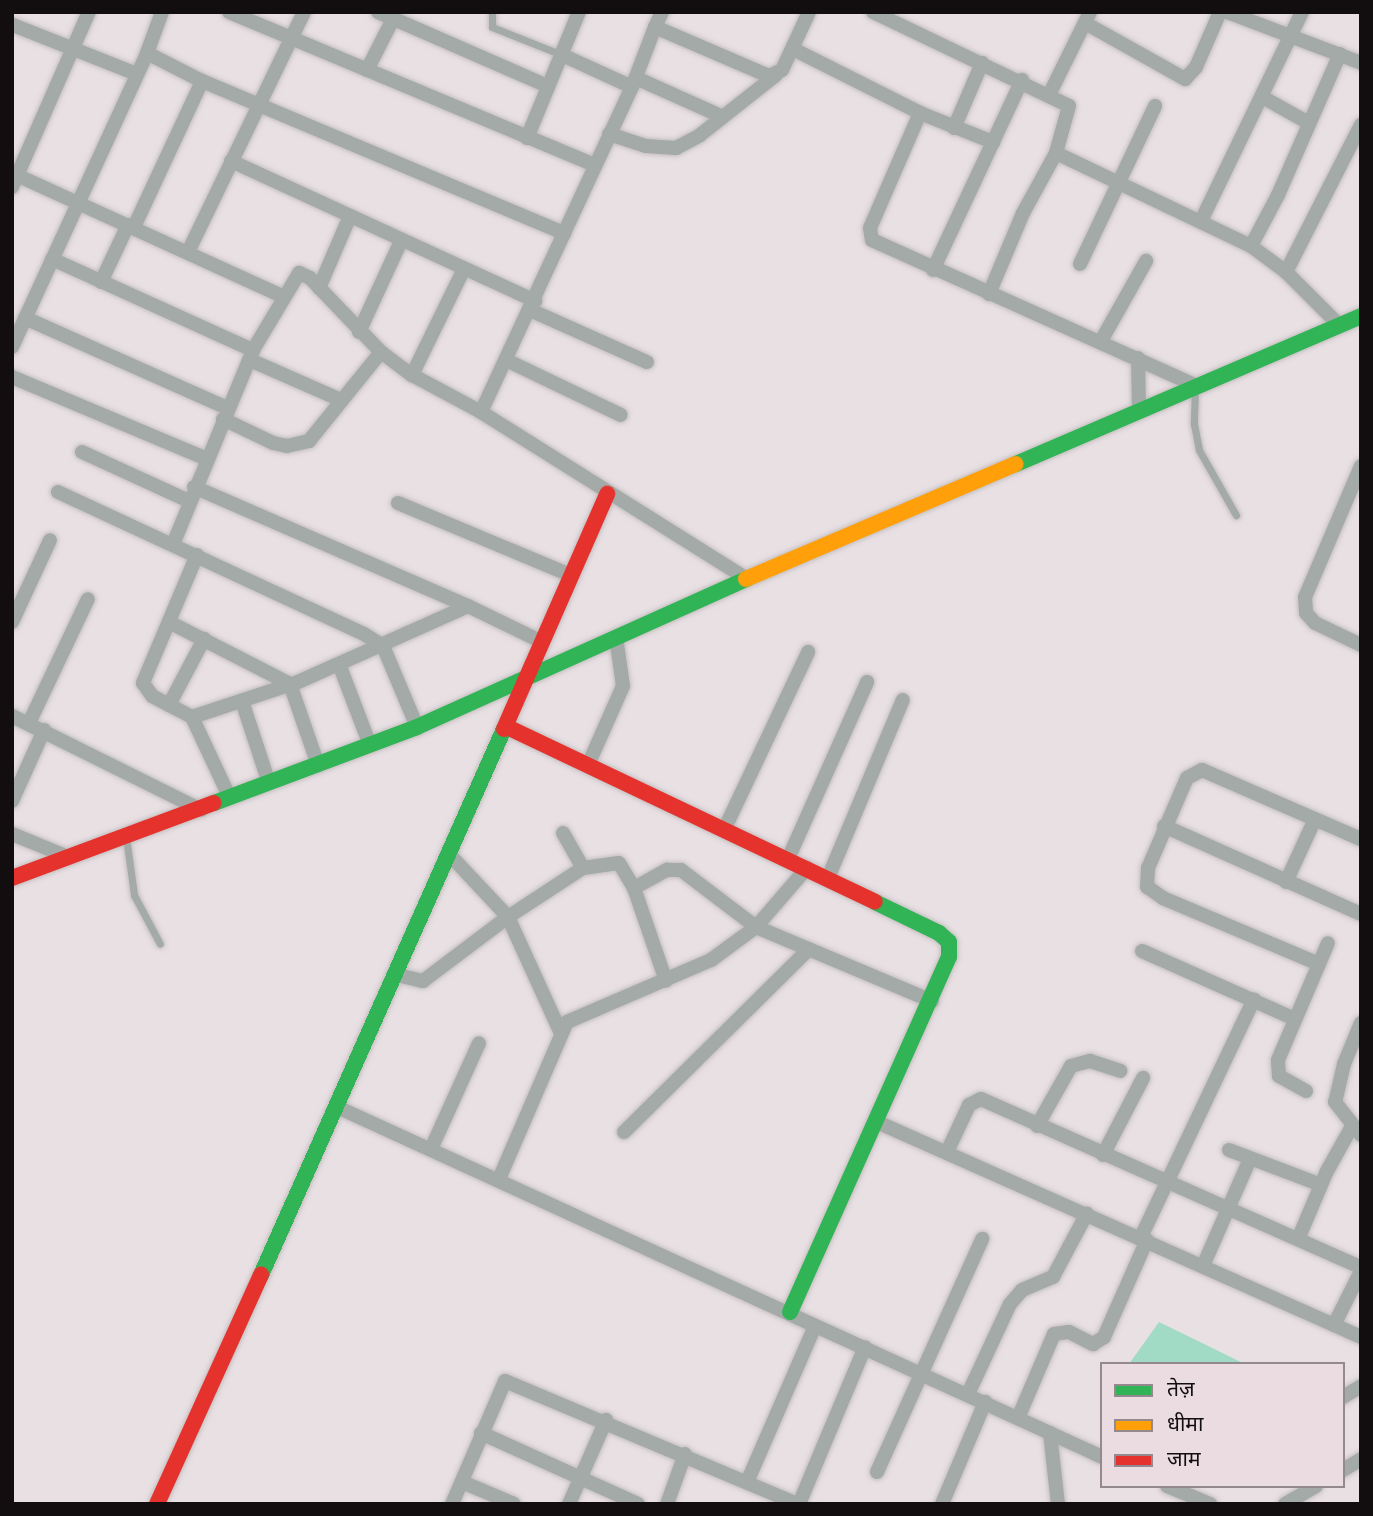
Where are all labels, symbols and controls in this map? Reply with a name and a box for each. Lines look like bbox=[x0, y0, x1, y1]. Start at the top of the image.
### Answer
legend bbox=[1100, 1362, 1345, 1488]
text: तेज़ bbox=[1167, 1377, 1195, 1405]
text: धीमा bbox=[1167, 1412, 1203, 1440]
text: जाम bbox=[1167, 1447, 1201, 1475]

